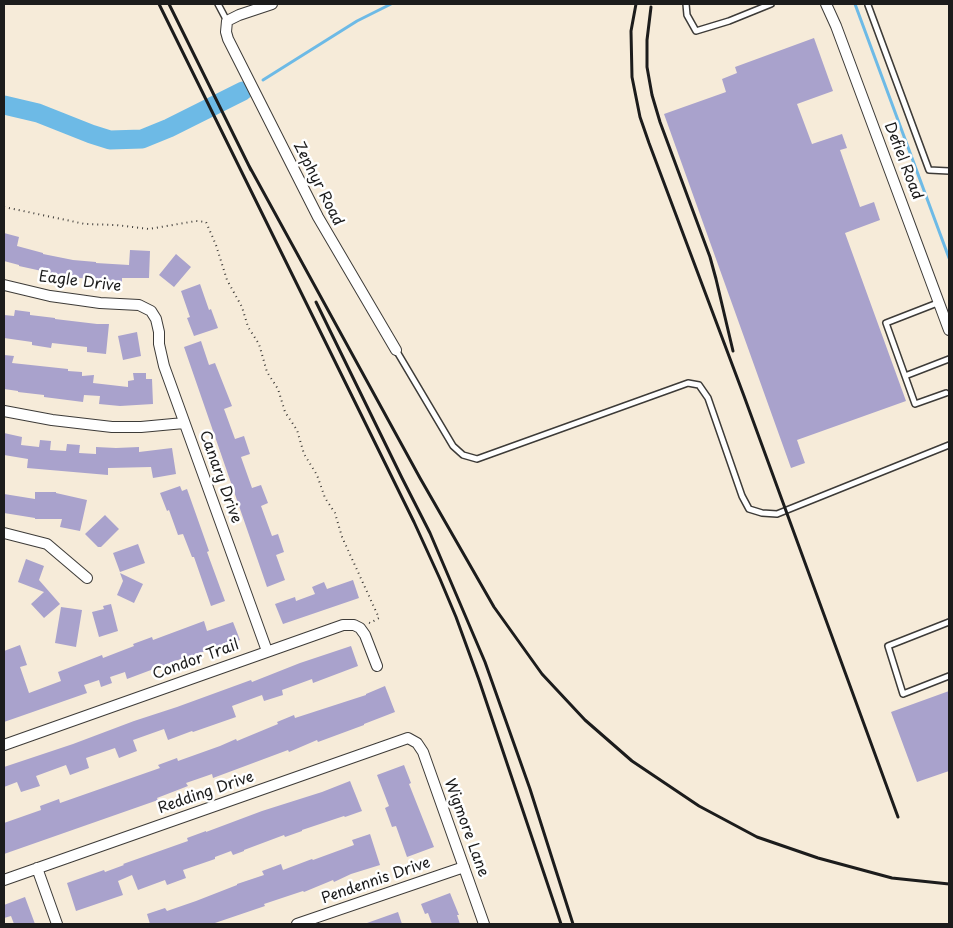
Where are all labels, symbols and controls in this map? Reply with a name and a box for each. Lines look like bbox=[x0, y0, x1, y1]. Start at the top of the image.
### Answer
street label: Defiel Road bbox=[880, 120, 926, 202]
street label: Zephyr Road bbox=[289, 139, 347, 229]
street label: Eagle Drive bbox=[38, 268, 122, 296]
street label: Canary Drive bbox=[195, 428, 245, 526]
street label: Condor Trail bbox=[150, 636, 242, 684]
street label: Redding Drive bbox=[156, 768, 256, 818]
street label: Wigmore Lane bbox=[440, 776, 492, 880]
street label: Pendennis Drive bbox=[319, 854, 433, 908]

